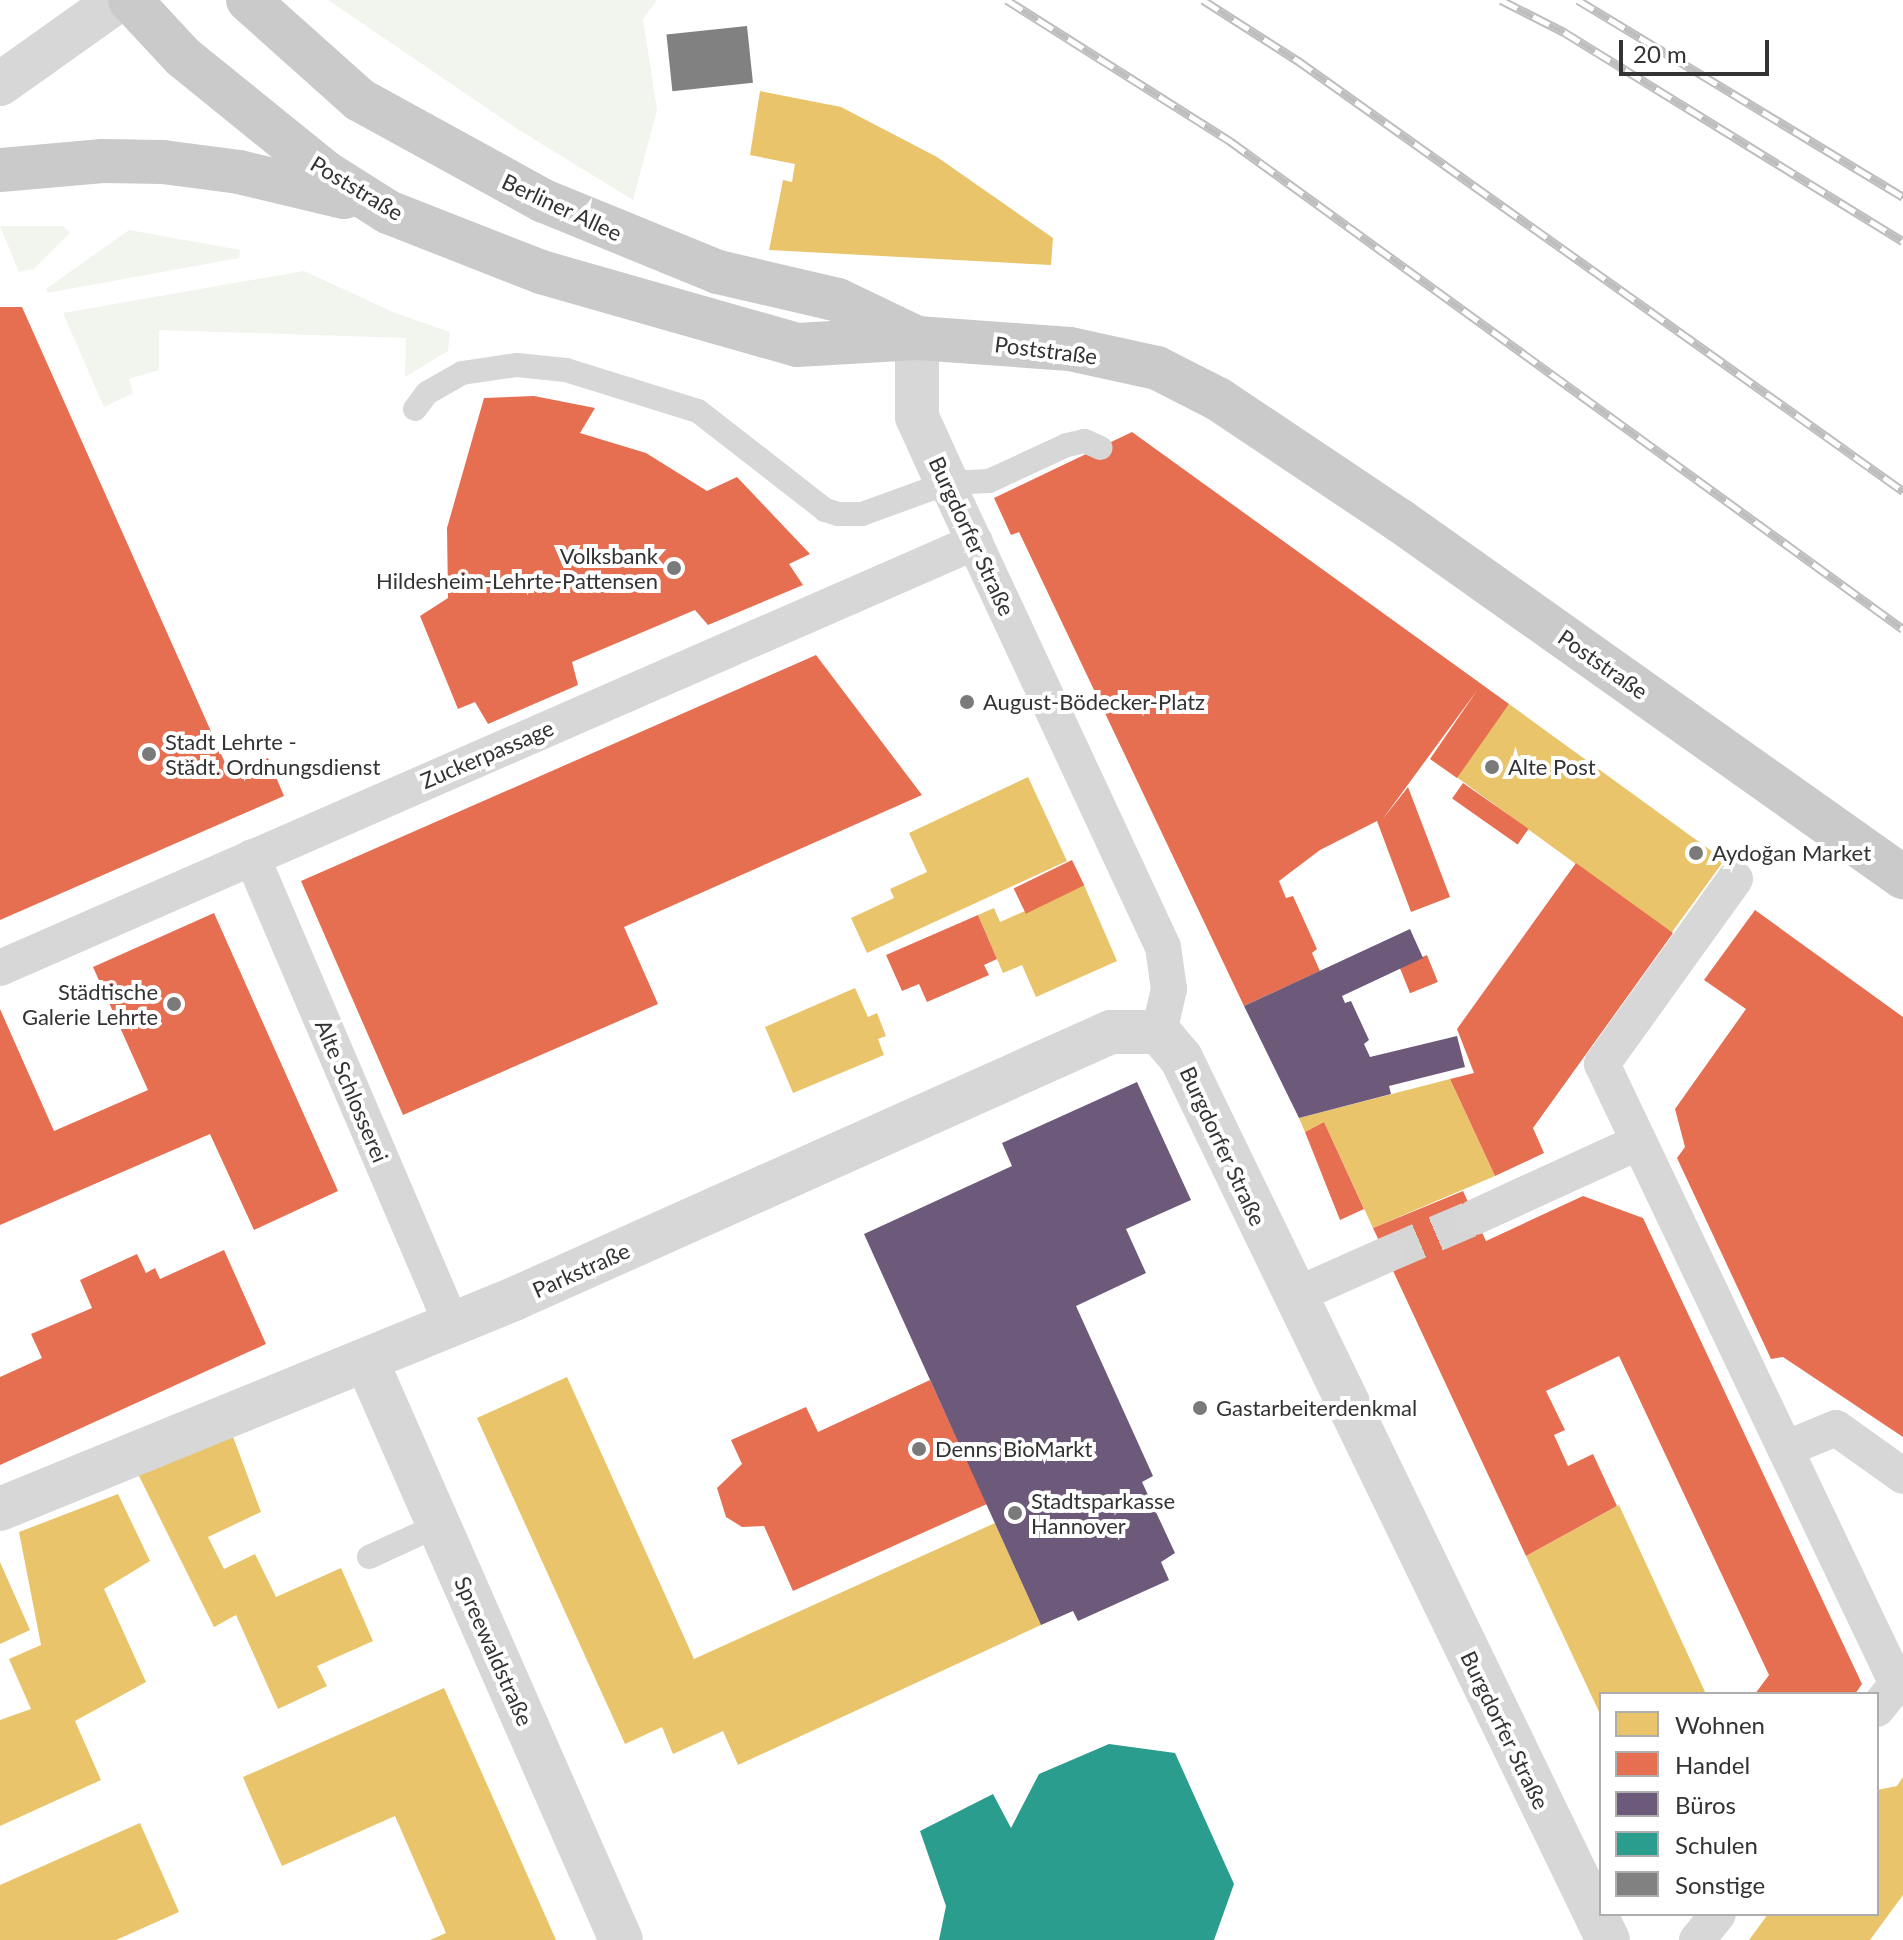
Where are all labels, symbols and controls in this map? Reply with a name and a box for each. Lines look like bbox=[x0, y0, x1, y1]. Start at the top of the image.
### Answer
scale bar bbox=[1623, 24, 1773, 74]
text: 20 m bbox=[1633, 39, 1687, 68]
street label: Poststraße bbox=[306, 150, 408, 226]
street label: Berliner Allee bbox=[497, 168, 627, 246]
street label: Poststraße bbox=[993, 331, 1099, 369]
street label: Burgdorfer Straße bbox=[923, 452, 1021, 620]
place label: Volksbank Hildesheim-Lehrte-Pattensen bbox=[376, 542, 658, 594]
marker: Volksbank Hildesheim-Lehrte-Pattensen bbox=[665, 559, 683, 577]
street label: Poststraße bbox=[1553, 624, 1653, 704]
place label: August-Bödecker-Platz bbox=[983, 689, 1205, 715]
marker: August-Bödecker-Platz bbox=[958, 693, 976, 711]
street label: Zuckerpassage bbox=[417, 714, 557, 794]
place label: Stadt Lehrte - Städt. Ordnungsdienst bbox=[165, 728, 380, 780]
marker: Stadt Lehrte - Städt. Ordnungsdienst bbox=[140, 745, 158, 763]
place label: Alte Post bbox=[1508, 754, 1596, 780]
marker: Alte Post bbox=[1483, 758, 1501, 776]
place label: Aydoğan Market bbox=[1712, 840, 1871, 866]
marker: Aydoğan Market bbox=[1687, 844, 1705, 862]
place label: Städtische Galerie Lehrte bbox=[22, 978, 158, 1030]
marker: Städtische Galerie Lehrte bbox=[165, 995, 183, 1013]
street label: Alte Schlosserei bbox=[310, 1016, 394, 1166]
street label: Burgdorfer Straße bbox=[1174, 1062, 1272, 1230]
street label: Parkstraße bbox=[528, 1237, 634, 1303]
place label: Gastarbeiterdenkmal bbox=[1216, 1395, 1417, 1421]
marker: Gastarbeiterdenkmal bbox=[1191, 1399, 1209, 1417]
place label: Denns BioMarkt bbox=[935, 1436, 1092, 1462]
marker: Denns BioMarkt bbox=[910, 1440, 928, 1458]
place label: Stadtsparkasse Hannover bbox=[1031, 1487, 1175, 1538]
marker: Stadtsparkasse Hannover bbox=[1006, 1504, 1024, 1522]
street label: Spreewaldstraße bbox=[449, 1572, 539, 1730]
street label: Burgdorfer Straße bbox=[1455, 1646, 1555, 1814]
legend bbox=[1599, 1692, 1879, 1916]
text: Wohnen bbox=[1675, 1710, 1765, 1739]
text: Handel bbox=[1675, 1750, 1750, 1779]
text: Büros bbox=[1675, 1790, 1736, 1819]
text: Schulen bbox=[1675, 1830, 1758, 1859]
text: Sonstige bbox=[1675, 1870, 1765, 1899]

